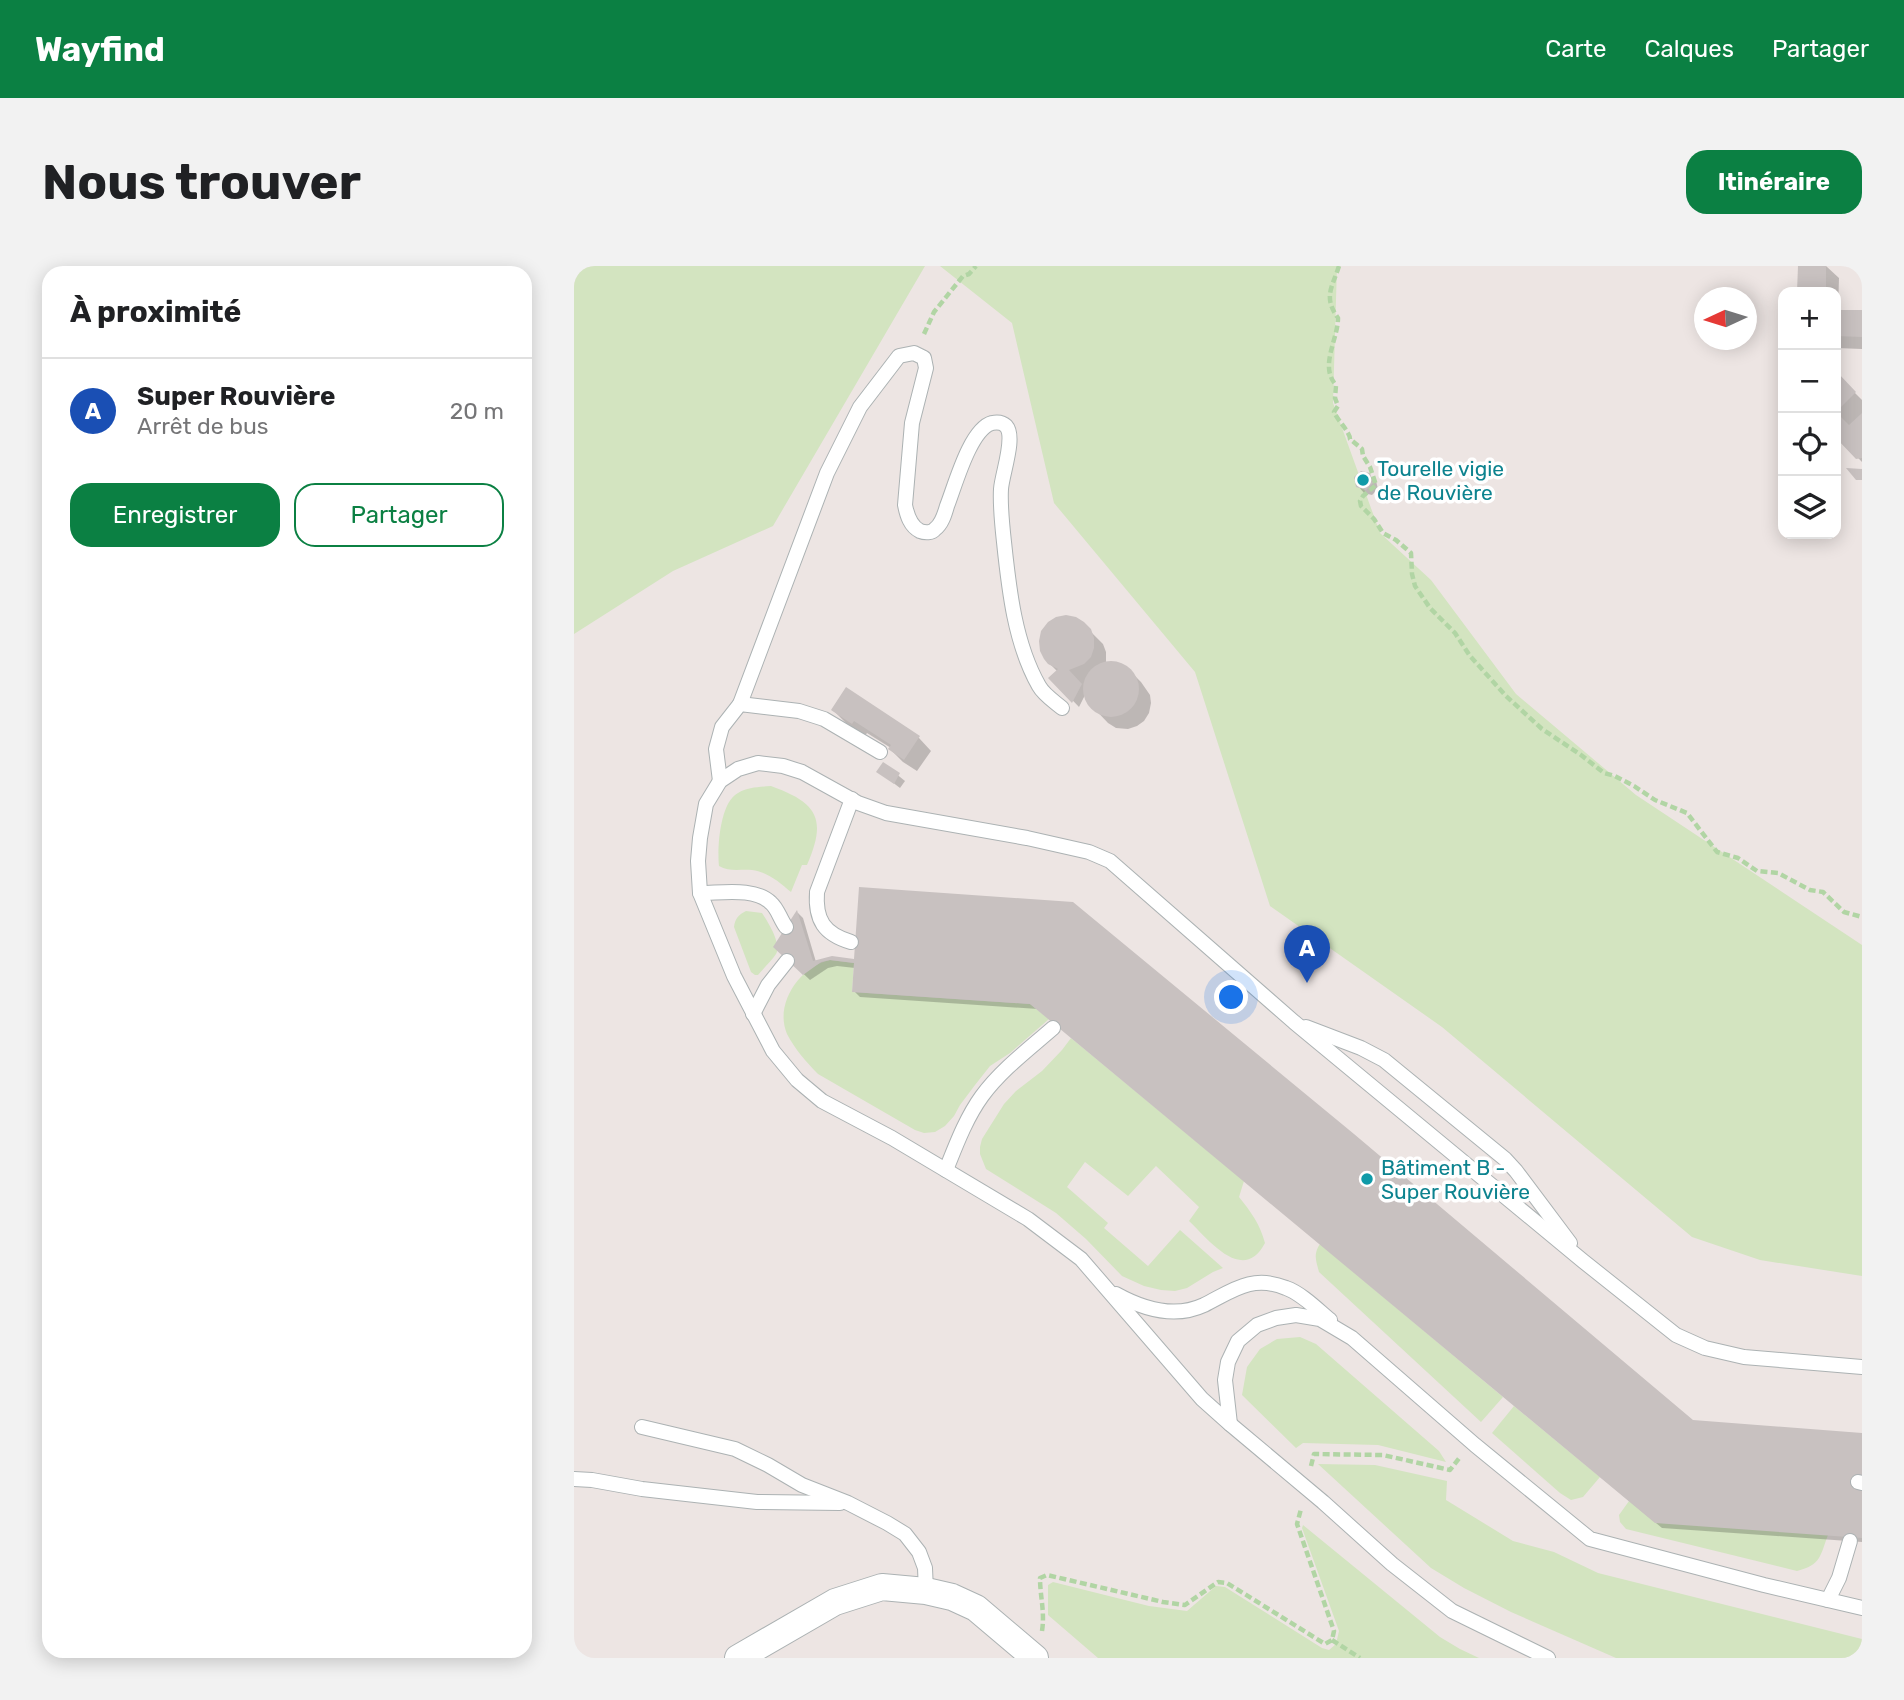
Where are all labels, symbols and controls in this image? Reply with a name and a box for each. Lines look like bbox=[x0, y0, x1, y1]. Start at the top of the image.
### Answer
text: Wayfind bbox=[35, 30, 165, 69]
text: Carte bbox=[1545, 35, 1606, 63]
text: Calques bbox=[1644, 35, 1734, 63]
text: Partager bbox=[1772, 35, 1869, 63]
button: Itinéraire bbox=[1686, 150, 1862, 214]
text: Nous trouver bbox=[42, 153, 361, 211]
north arrow bbox=[1694, 287, 1757, 350]
map controls bbox=[1778, 287, 1841, 539]
button: + bbox=[1778, 287, 1841, 350]
text: À proximité bbox=[70, 294, 241, 330]
button: − bbox=[1778, 350, 1841, 413]
text: Super Rouvière bbox=[137, 381, 335, 412]
text: A bbox=[85, 397, 101, 425]
text: 20 m bbox=[450, 397, 504, 425]
text: Arrêt de bus bbox=[137, 412, 269, 440]
button: locate bbox=[1778, 413, 1841, 476]
place label: Tourelle vigie de Rouvière bbox=[1377, 456, 1504, 505]
marker: Tourelle vigie de Rouvière bbox=[1355, 472, 1371, 488]
button: layers bbox=[1778, 476, 1841, 539]
button: Enregistrer bbox=[70, 483, 280, 547]
button: Partager bbox=[294, 483, 504, 547]
pin: A bbox=[1284, 925, 1330, 983]
your location bbox=[1214, 980, 1248, 1014]
place label: Bâtiment B - Super Rouvière bbox=[1381, 1155, 1530, 1204]
marker: Bâtiment B - Super Rouvière bbox=[1359, 1171, 1375, 1187]

